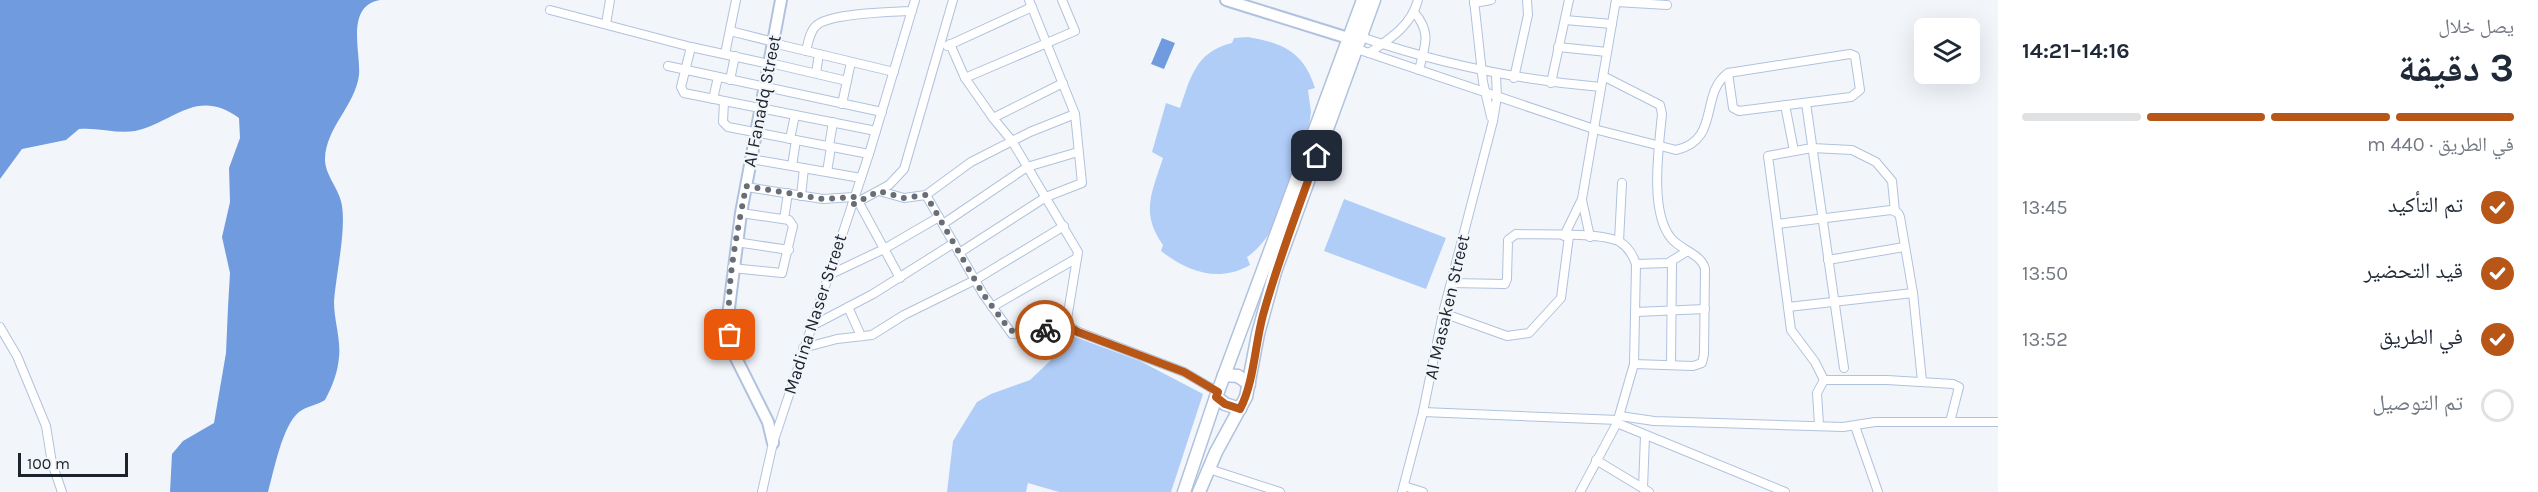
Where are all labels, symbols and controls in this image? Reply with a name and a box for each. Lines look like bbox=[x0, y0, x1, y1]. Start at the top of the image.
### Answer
text: يصل خلال bbox=[2438, 15, 2514, 38]
map controls bbox=[1914, 18, 1980, 84]
button: layers bbox=[1914, 18, 1980, 84]
street label: Al Fanadq Street bbox=[738, 33, 786, 169]
text: 14:16–14:21 bbox=[2022, 38, 2130, 64]
text: 3 دقيقة bbox=[2398, 45, 2514, 91]
pin bbox=[1291, 130, 1342, 181]
text: في الطريق · 440 m bbox=[2367, 133, 2514, 156]
icon: home bbox=[1300, 139, 1333, 172]
icon: check bbox=[2481, 191, 2514, 224]
text: تم التأكيد bbox=[2388, 192, 2463, 218]
text: 13:45 bbox=[2022, 196, 2068, 219]
street label: Madina Naser Street bbox=[779, 231, 851, 397]
street label: Al Masaken Street bbox=[1420, 232, 1474, 382]
icon: check bbox=[2481, 257, 2514, 290]
text: قيد التحضير bbox=[2364, 258, 2463, 284]
text: 13:50 bbox=[2022, 262, 2068, 285]
courier bbox=[1015, 300, 1075, 360]
pin bbox=[704, 309, 755, 360]
icon: bike bbox=[1029, 314, 1062, 347]
icon: bag bbox=[713, 318, 746, 351]
icon: check bbox=[2481, 323, 2514, 356]
text: في الطريق bbox=[2379, 324, 2463, 350]
text: 13:52 bbox=[2022, 328, 2068, 351]
text: تم التوصيل bbox=[2372, 390, 2463, 416]
scale bar bbox=[18, 450, 128, 478]
text: 100 m bbox=[27, 454, 70, 473]

